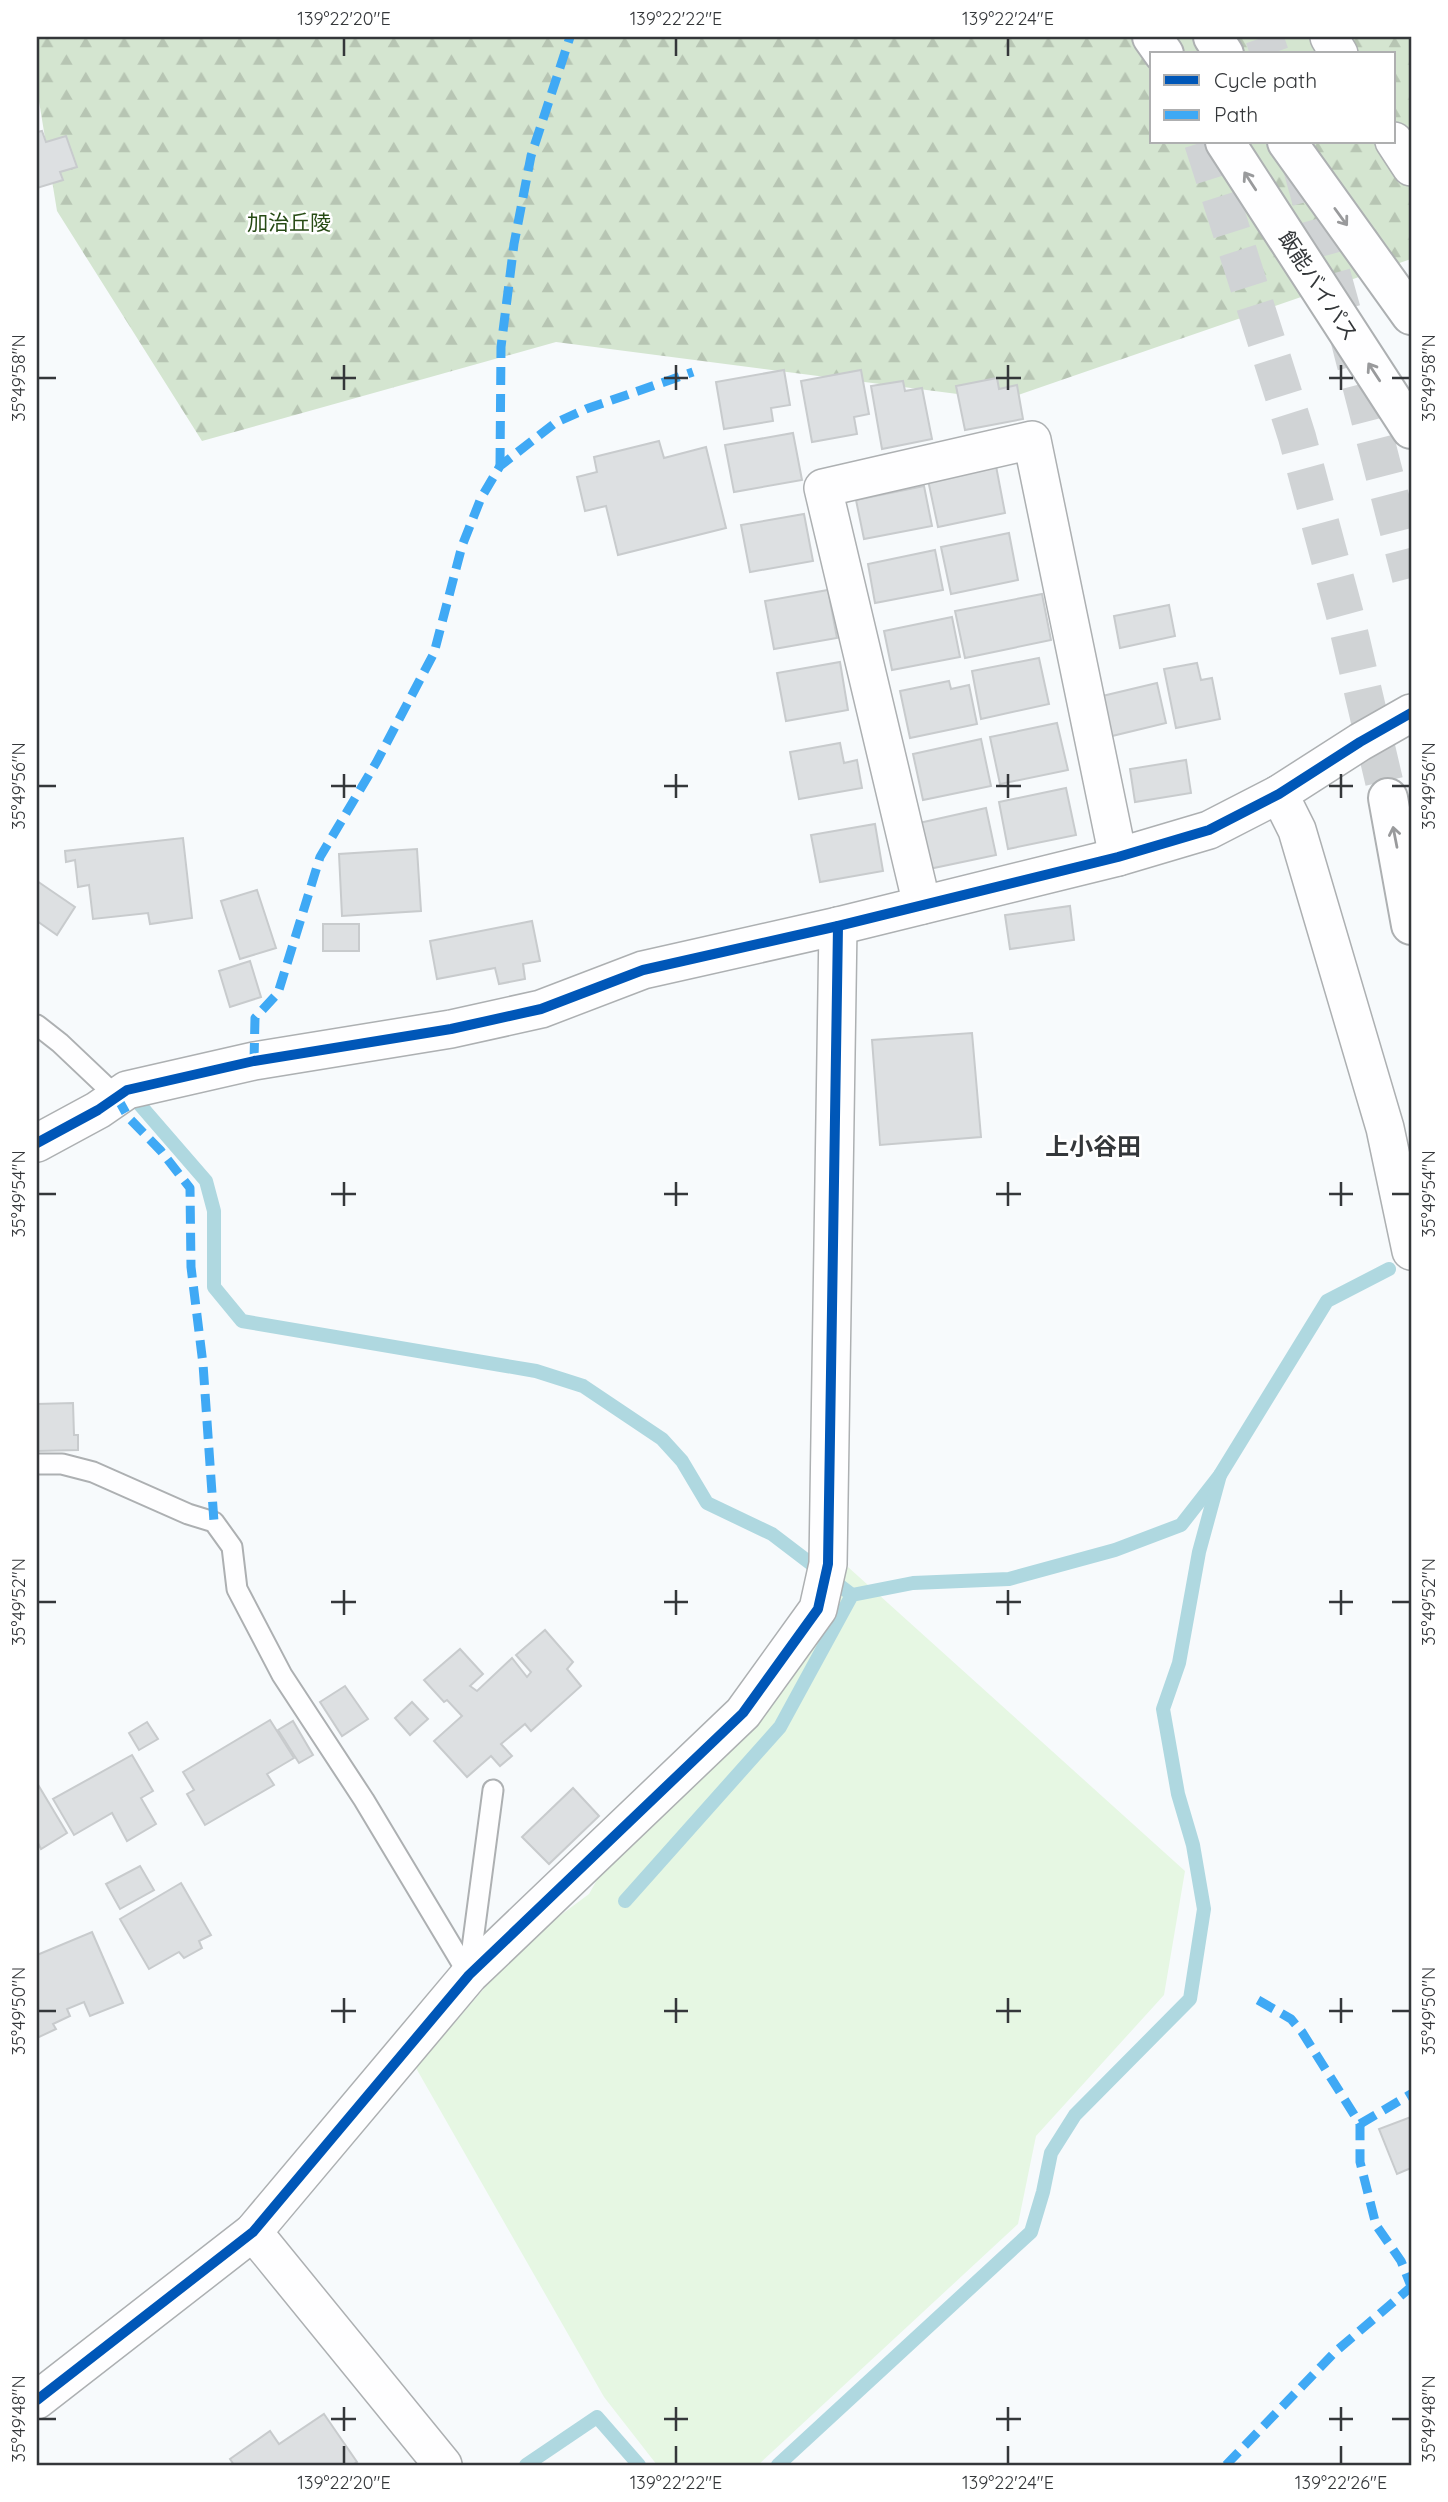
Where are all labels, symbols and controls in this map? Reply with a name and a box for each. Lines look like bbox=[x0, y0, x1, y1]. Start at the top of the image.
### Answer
text: 139°22'20"E bbox=[297, 7, 391, 30]
text: 139°22'22"E bbox=[630, 7, 722, 30]
text: 139°22'24"E bbox=[962, 7, 1054, 30]
legend bbox=[1150, 52, 1396, 144]
text: Cycle path bbox=[1214, 67, 1317, 93]
text: Path bbox=[1214, 101, 1258, 127]
one-way arrow bbox=[1243, 172, 1257, 192]
one-way arrow bbox=[1334, 207, 1348, 226]
park label: 加治丘陵 bbox=[247, 209, 331, 235]
street label: 飯能バイパス bbox=[1274, 226, 1364, 345]
text: 35°49'58"N bbox=[7, 334, 30, 422]
text: 35°49'58"N bbox=[1417, 334, 1440, 422]
one-way arrow bbox=[1367, 363, 1381, 382]
text: 35°49'56"N bbox=[7, 742, 30, 830]
text: 35°49'56"N bbox=[1417, 742, 1440, 830]
one-way arrow bbox=[1388, 826, 1401, 849]
district label: 上小谷田 bbox=[1045, 1131, 1141, 1161]
text: 35°49'54"N bbox=[7, 1150, 30, 1238]
text: 35°49'54"N bbox=[1417, 1150, 1440, 1238]
text: 35°49'52"N bbox=[7, 1558, 30, 1646]
text: 35°49'52"N bbox=[1417, 1558, 1440, 1646]
text: 35°49'50"N bbox=[7, 1967, 30, 2055]
text: 35°49'50"N bbox=[1417, 1967, 1440, 2055]
text: 35°49'48"N bbox=[7, 2375, 30, 2463]
text: 35°49'48"N bbox=[1417, 2375, 1440, 2463]
text: 139°22'20"E bbox=[297, 2471, 391, 2494]
text: 139°22'22"E bbox=[630, 2471, 722, 2494]
text: 139°22'24"E bbox=[962, 2471, 1054, 2494]
text: 139°22'26"E bbox=[1295, 2471, 1387, 2494]

